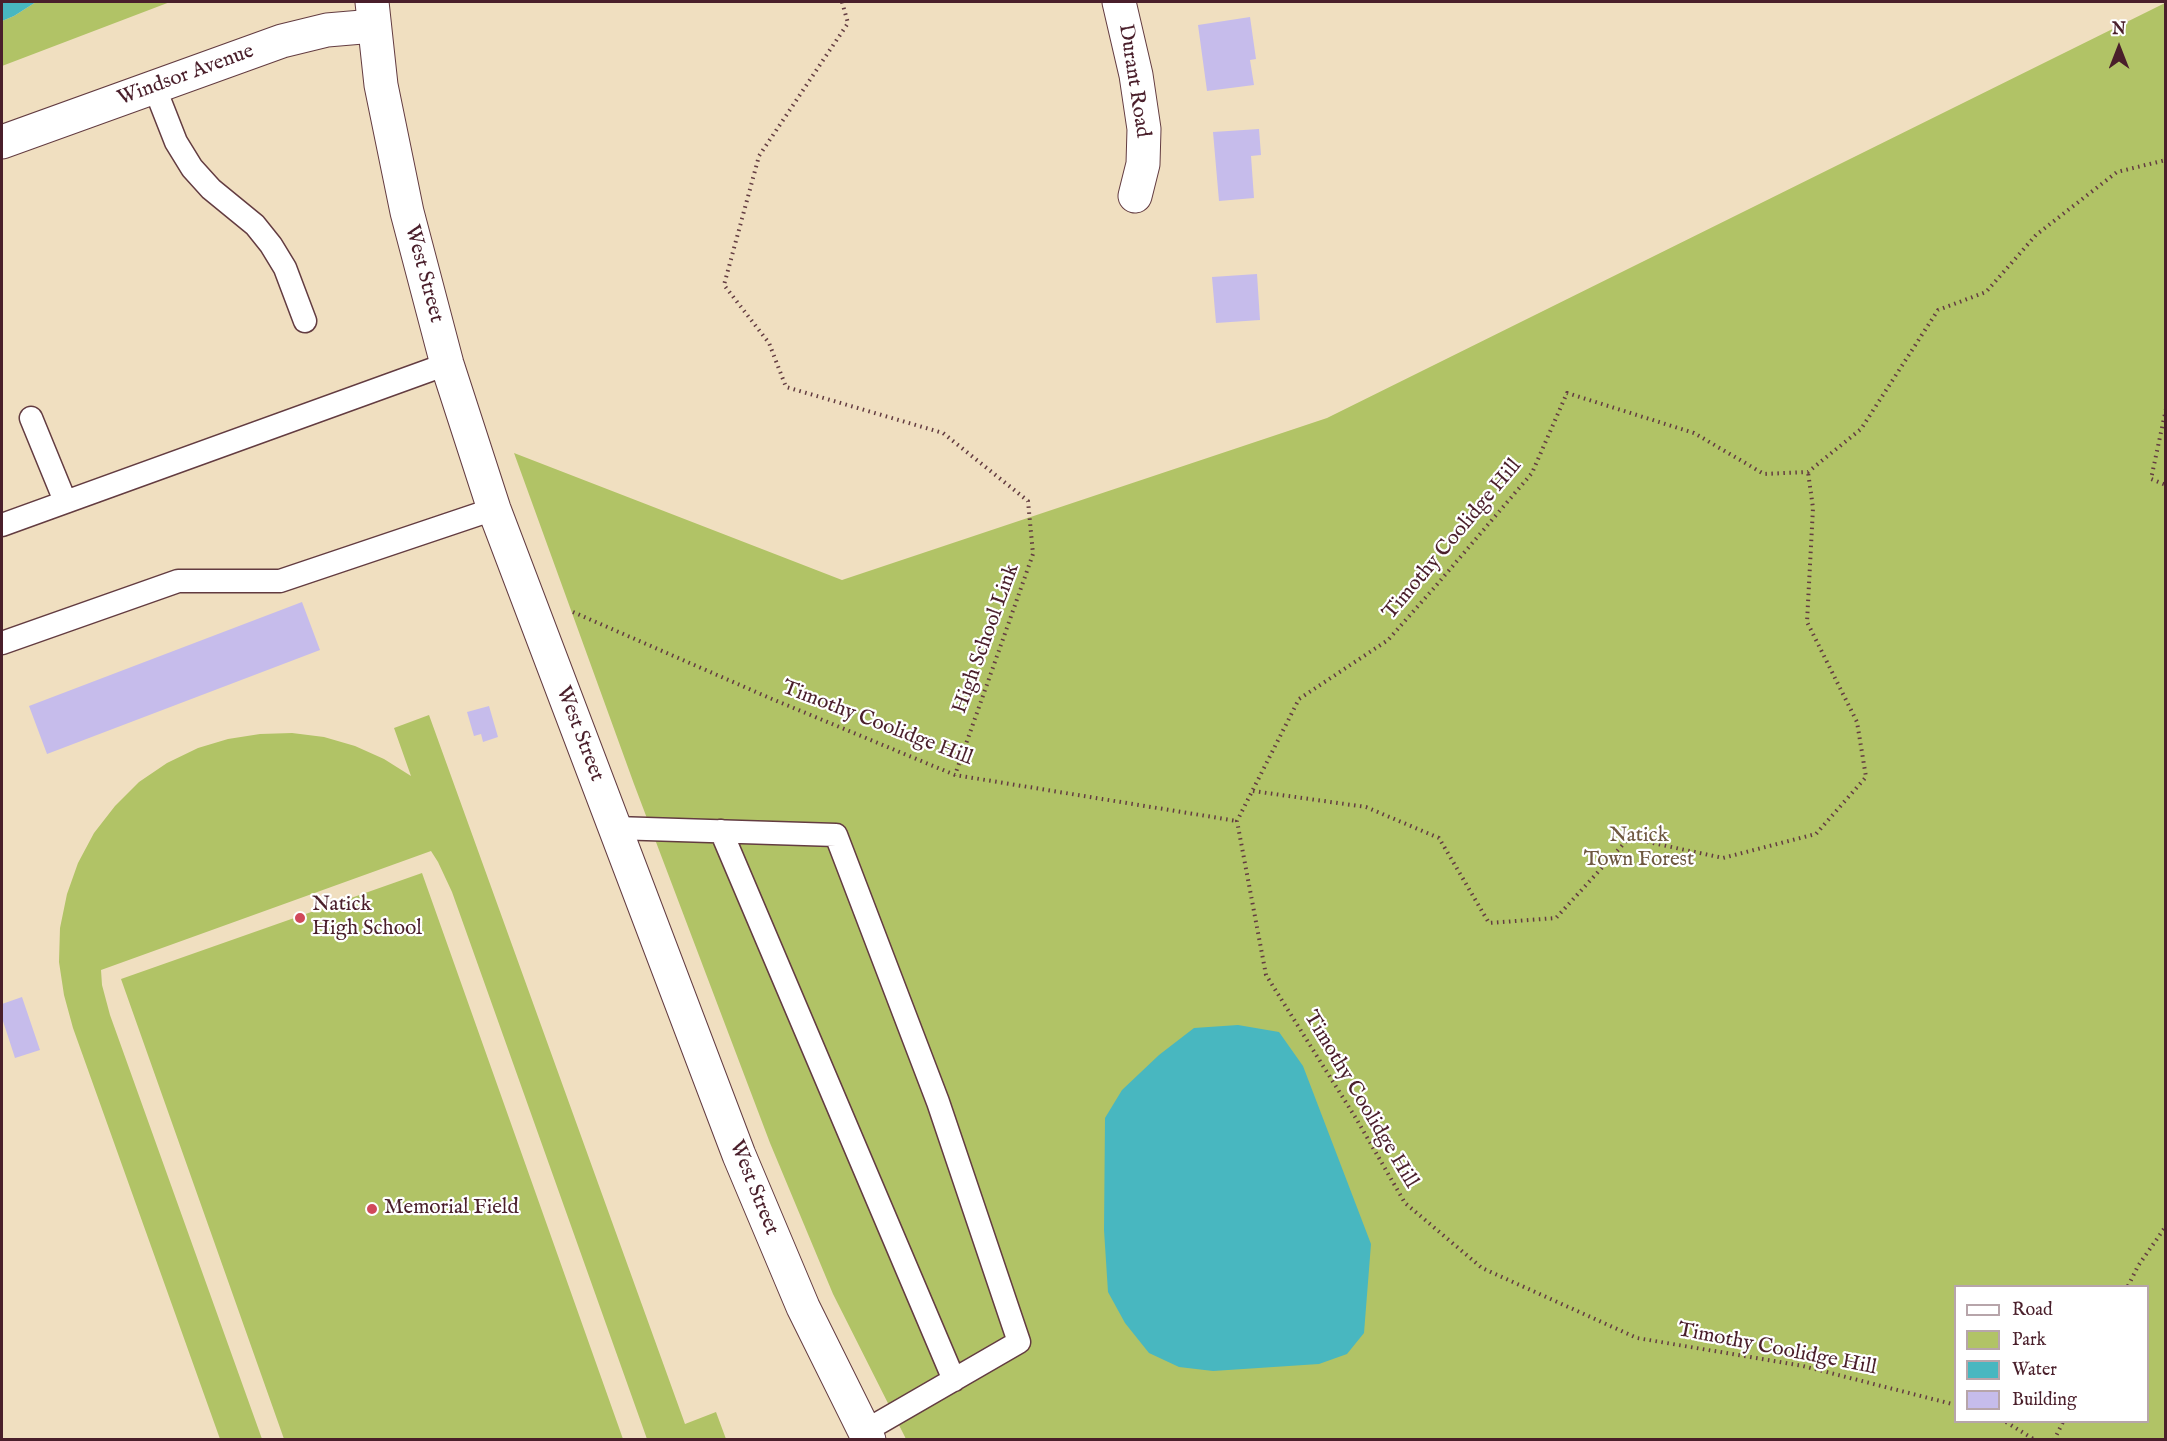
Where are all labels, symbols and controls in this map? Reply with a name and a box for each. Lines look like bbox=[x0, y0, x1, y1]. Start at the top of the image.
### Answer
north arrow bbox=[2089, 18, 2149, 78]
text: N bbox=[2112, 20, 2126, 40]
street label: Durant Road bbox=[1112, 22, 1154, 140]
street label: Windsor Avenue bbox=[114, 40, 258, 112]
street label: West Street bbox=[398, 222, 448, 326]
street label: Timothy Coolidge Hill bbox=[1378, 454, 1528, 626]
street label: High School Link bbox=[948, 561, 1026, 717]
street label: Timothy Coolidge Hill bbox=[778, 676, 976, 772]
street label: West Street bbox=[549, 683, 609, 785]
park label: Natick Town Forest bbox=[1584, 824, 1694, 874]
place label: Natick High School bbox=[312, 893, 422, 943]
marker: Natick High School bbox=[293, 911, 307, 925]
street label: Timothy Coolidge Hill bbox=[1297, 1007, 1423, 1193]
street label: West Street bbox=[723, 1137, 783, 1239]
place label: Memorial Field bbox=[384, 1196, 519, 1222]
marker: Memorial Field bbox=[365, 1202, 379, 1216]
legend bbox=[1954, 1285, 2149, 1423]
text: Road bbox=[2012, 1299, 2053, 1322]
street label: Timothy Coolidge Hill bbox=[1675, 1318, 1879, 1382]
text: Park bbox=[2012, 1329, 2046, 1352]
text: Water bbox=[2012, 1359, 2057, 1382]
text: Building bbox=[2012, 1389, 2077, 1412]

